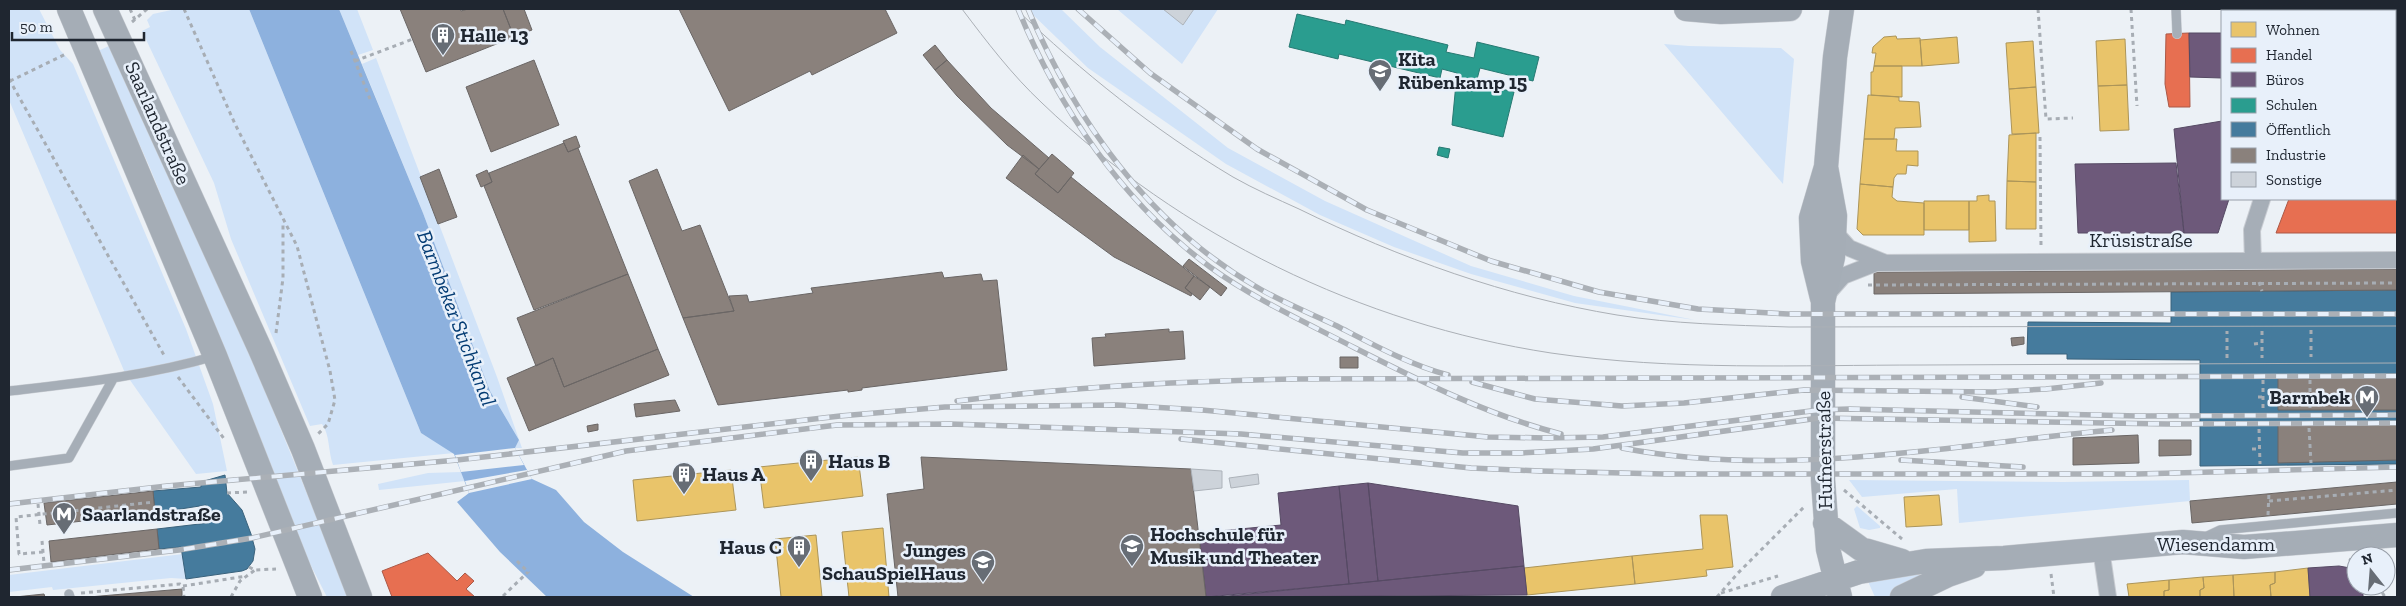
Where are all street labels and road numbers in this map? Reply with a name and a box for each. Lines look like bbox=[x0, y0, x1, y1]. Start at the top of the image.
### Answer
street label: Saarlandstraße bbox=[120, 58, 196, 188]
street label: Krüsistraße bbox=[2089, 228, 2193, 252]
street label: Hufnerstraße bbox=[1811, 391, 1837, 509]
street label: Wiesendamm bbox=[2157, 532, 2276, 556]

